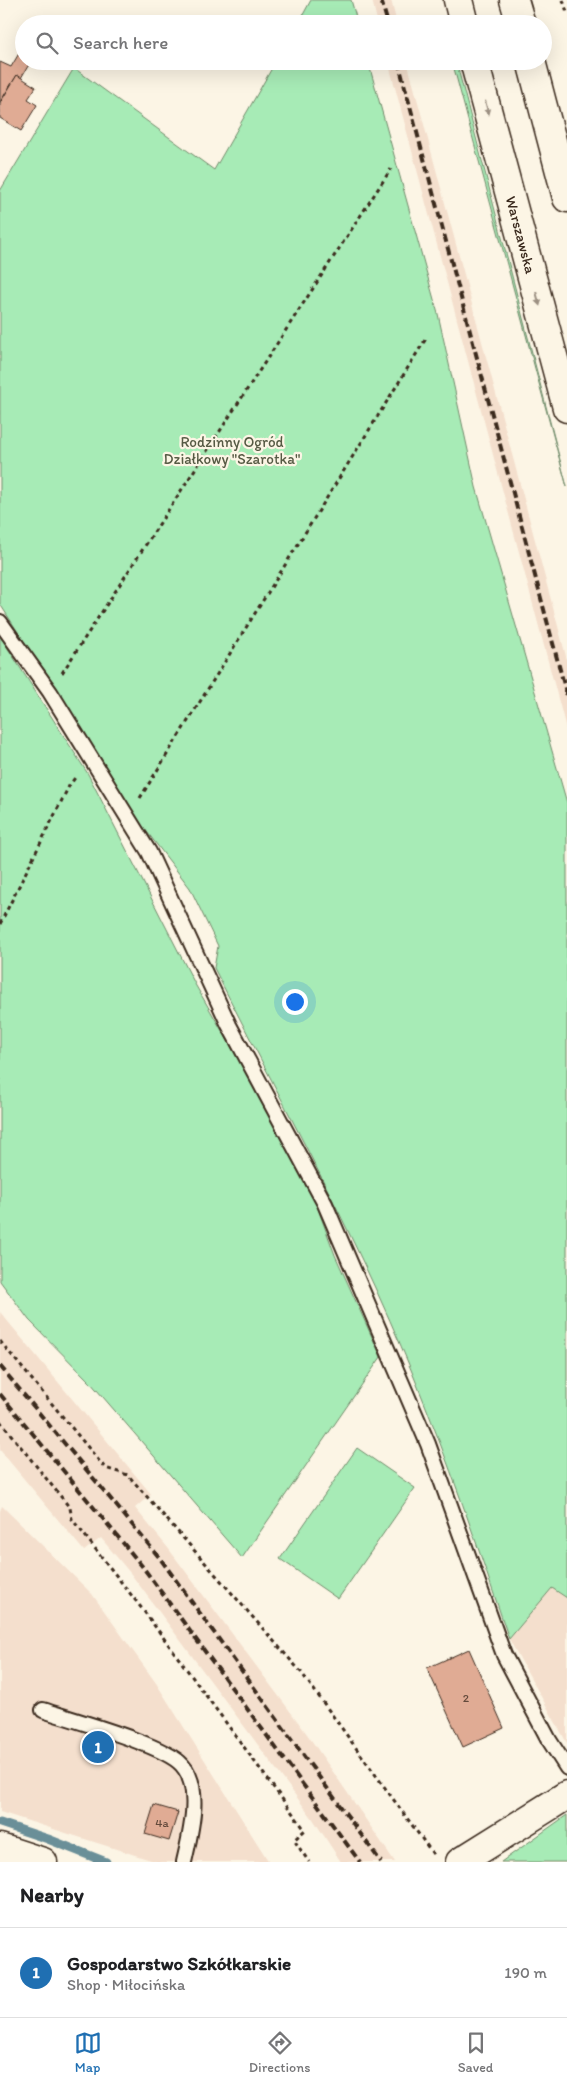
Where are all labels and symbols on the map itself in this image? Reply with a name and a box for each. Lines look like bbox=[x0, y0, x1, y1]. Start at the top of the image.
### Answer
one-way arrow bbox=[483, 101, 491, 116]
street label: Warszawska bbox=[502, 194, 540, 276]
one-way arrow bbox=[534, 292, 542, 307]
park label: Rodzinny Ogród Działkowy "Szarotka" bbox=[164, 433, 300, 468]
your location bbox=[282, 989, 308, 1015]
house number: 2 bbox=[463, 1691, 470, 1705]
pin: 1 bbox=[82, 1728, 114, 1766]
house number: 4a bbox=[155, 1816, 169, 1830]

